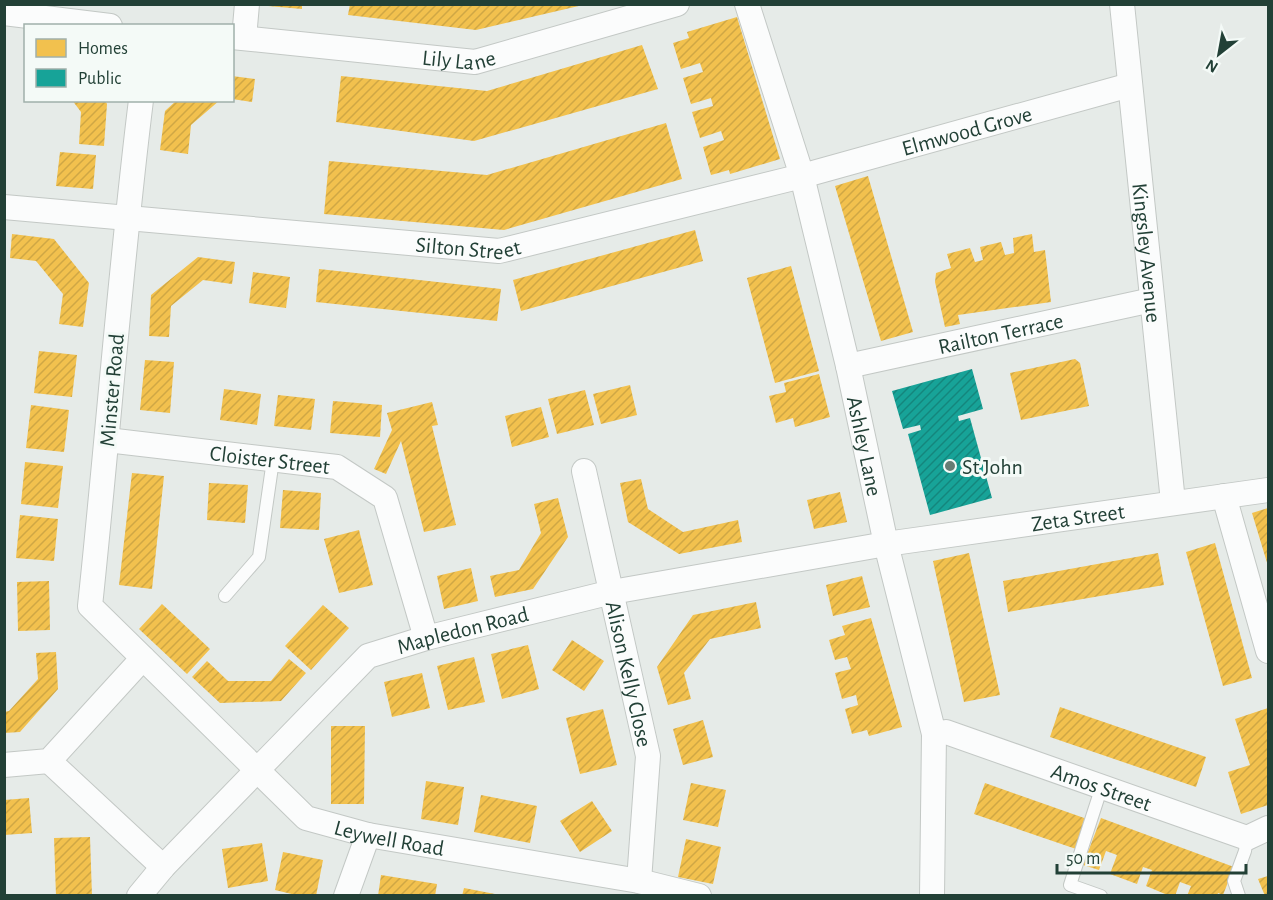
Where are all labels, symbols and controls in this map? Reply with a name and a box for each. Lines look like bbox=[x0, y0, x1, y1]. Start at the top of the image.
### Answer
legend bbox=[24, 24, 234, 102]
north arrow bbox=[1189, 24, 1249, 84]
text: Homes bbox=[78, 40, 128, 58]
street label: Lily Lane bbox=[421, 47, 498, 74]
text: N bbox=[1203, 56, 1221, 76]
text: Public bbox=[78, 70, 121, 88]
street label: Elmwood Grove bbox=[899, 103, 1034, 160]
street label: Kingsley Avenue bbox=[1128, 182, 1165, 324]
street label: Silton Street bbox=[415, 234, 523, 263]
street label: Railton Terrace bbox=[936, 310, 1065, 358]
street label: Minster Road bbox=[96, 333, 128, 448]
street label: Ashley Lane bbox=[843, 394, 885, 498]
street label: Cloister Street bbox=[209, 442, 331, 478]
place label: St John bbox=[962, 456, 1023, 478]
marker: St John bbox=[943, 459, 957, 473]
street label: Zeta Street bbox=[1030, 500, 1126, 535]
street label: Alison Kelly Close bbox=[602, 599, 656, 749]
street label: Mapledon Road bbox=[394, 603, 531, 658]
street label: Amos Street bbox=[1048, 760, 1154, 815]
street label: Leywell Road bbox=[332, 816, 446, 860]
scale bar bbox=[1057, 837, 1246, 875]
text: 50 m bbox=[1066, 850, 1100, 868]

